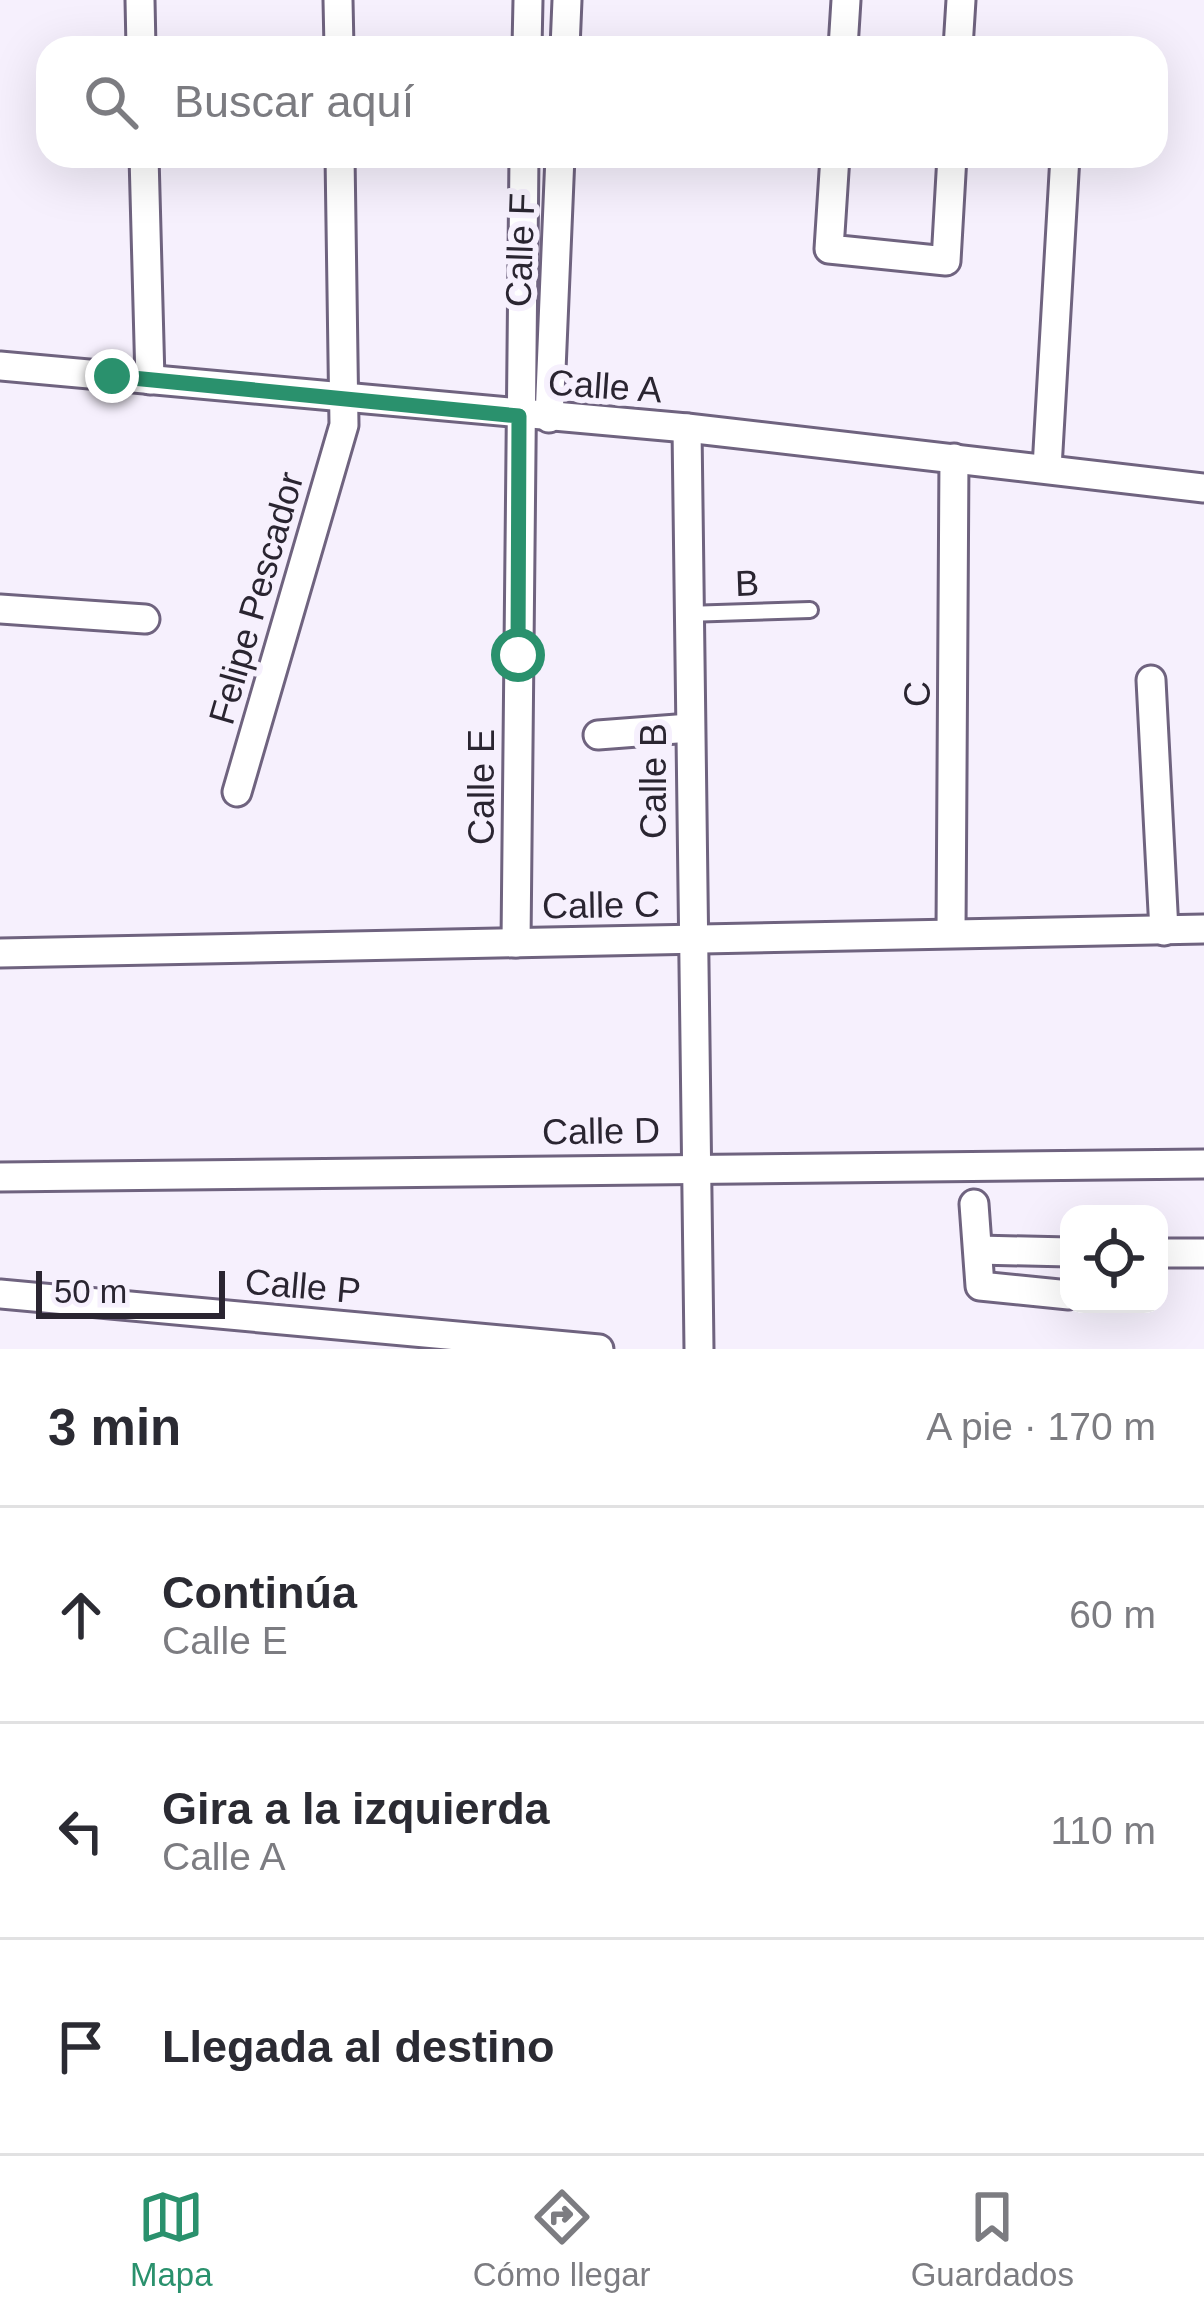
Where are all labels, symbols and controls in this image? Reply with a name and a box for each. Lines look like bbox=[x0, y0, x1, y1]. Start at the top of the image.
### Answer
search box bbox=[36, 36, 1168, 168]
icon: search bbox=[78, 69, 144, 135]
text: Buscar aquí bbox=[174, 76, 414, 127]
street label: Calle F bbox=[498, 192, 542, 308]
route end bbox=[85, 349, 139, 403]
street label: Calle A bbox=[547, 362, 663, 410]
street label: Felipe Pescador bbox=[200, 467, 312, 729]
street label: B bbox=[734, 562, 760, 604]
route start bbox=[491, 628, 545, 682]
street label: C bbox=[897, 681, 938, 707]
street label: Calle B bbox=[633, 723, 674, 839]
street label: Calle E bbox=[461, 729, 502, 845]
street label: Calle C bbox=[542, 883, 660, 927]
street label: Calle D bbox=[542, 1109, 660, 1153]
map controls bbox=[1060, 1205, 1168, 1313]
button: locate bbox=[1060, 1205, 1168, 1313]
street label: Calle P bbox=[243, 1261, 363, 1311]
scale bar bbox=[36, 1265, 225, 1318]
text: 50 m bbox=[54, 1273, 127, 1310]
text: 3 min bbox=[48, 1399, 181, 1456]
text: A pie · 170 m bbox=[926, 1405, 1156, 1448]
text: Continúa bbox=[162, 1567, 357, 1618]
icon: ahead bbox=[48, 1582, 114, 1648]
text: 60 m bbox=[1069, 1593, 1156, 1636]
text: Calle E bbox=[162, 1619, 288, 1662]
text: Gira a la izquierda bbox=[162, 1783, 550, 1834]
icon: left bbox=[48, 1798, 114, 1864]
text: 110 m bbox=[1051, 1809, 1156, 1852]
text: Calle A bbox=[162, 1835, 286, 1878]
icon: arrive bbox=[48, 2014, 114, 2080]
text: Llegada al destino bbox=[162, 2021, 555, 2072]
tab: Mapa bbox=[130, 2184, 213, 2294]
tab: Cómo llegar bbox=[473, 2184, 651, 2294]
tab: Guardados bbox=[911, 2184, 1074, 2294]

